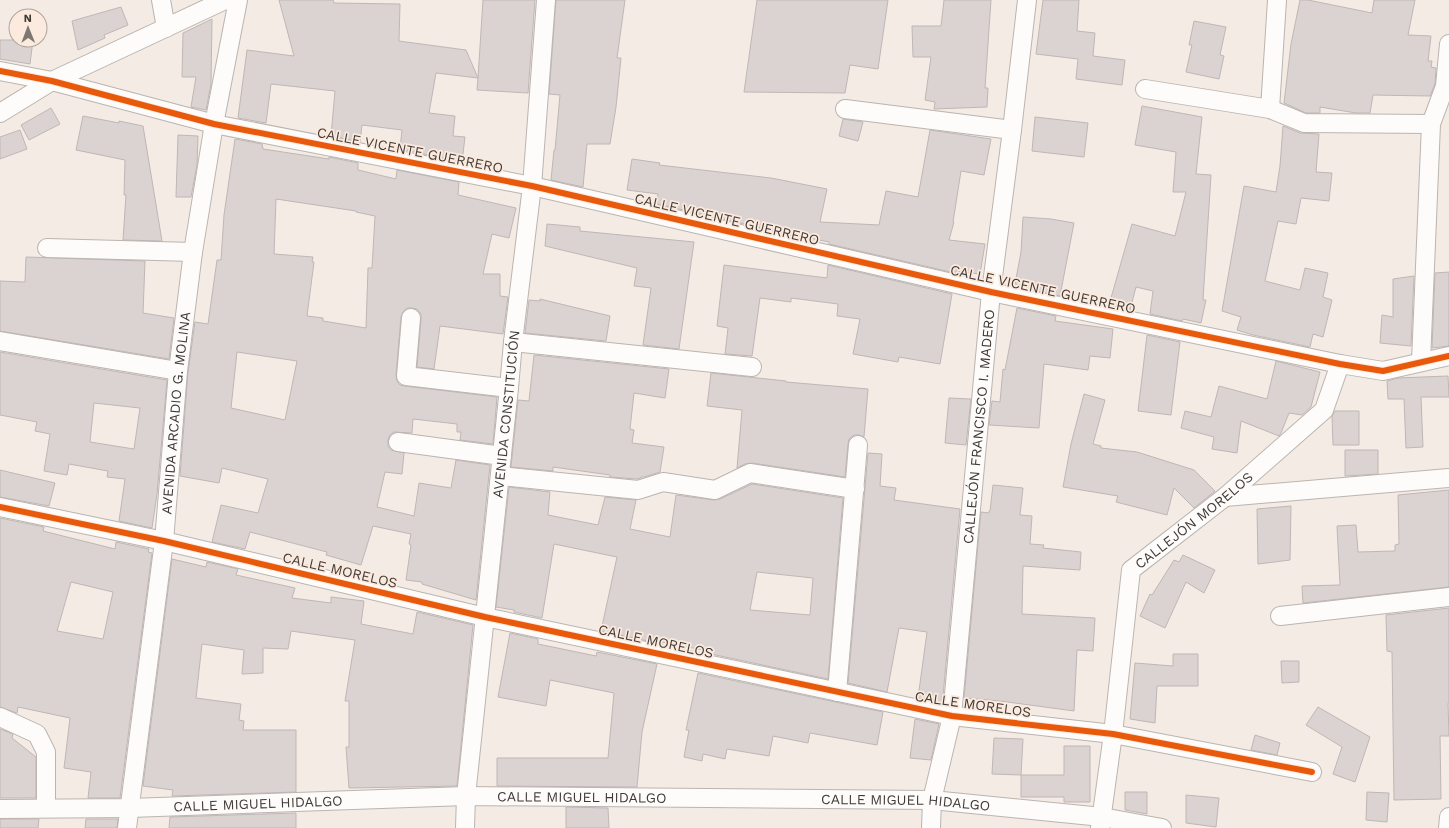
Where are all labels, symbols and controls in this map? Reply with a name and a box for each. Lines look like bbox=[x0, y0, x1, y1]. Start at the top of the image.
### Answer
north arrow bbox=[8, 8, 48, 48]
text: N bbox=[24, 12, 32, 25]
street label: CALLE VICENTE GUERRERO bbox=[316, 124, 504, 176]
street label: CALLE VICENTE GUERRERO bbox=[633, 190, 821, 248]
street label: CALLE VICENTE GUERRERO bbox=[949, 262, 1137, 316]
street label: CALLEJÓN FRANCISCO I. MADERO bbox=[960, 309, 997, 545]
street label: AVENIDA ARCADIO G. MOLINA bbox=[158, 311, 193, 515]
street label: AVENIDA CONSTITUCIÓN bbox=[489, 329, 522, 499]
street label: CALLEJÓN MORELOS bbox=[1132, 468, 1256, 572]
street label: CALLE MORELOS bbox=[281, 549, 399, 591]
street label: CALLE MORELOS bbox=[597, 621, 715, 661]
street label: CALLE MORELOS bbox=[914, 688, 1032, 720]
street label: CALLE MIGUEL HIDALGO bbox=[497, 788, 667, 806]
street label: CALLE MIGUEL HIDALGO bbox=[821, 791, 991, 814]
street label: CALLE MIGUEL HIDALGO bbox=[173, 792, 343, 814]

